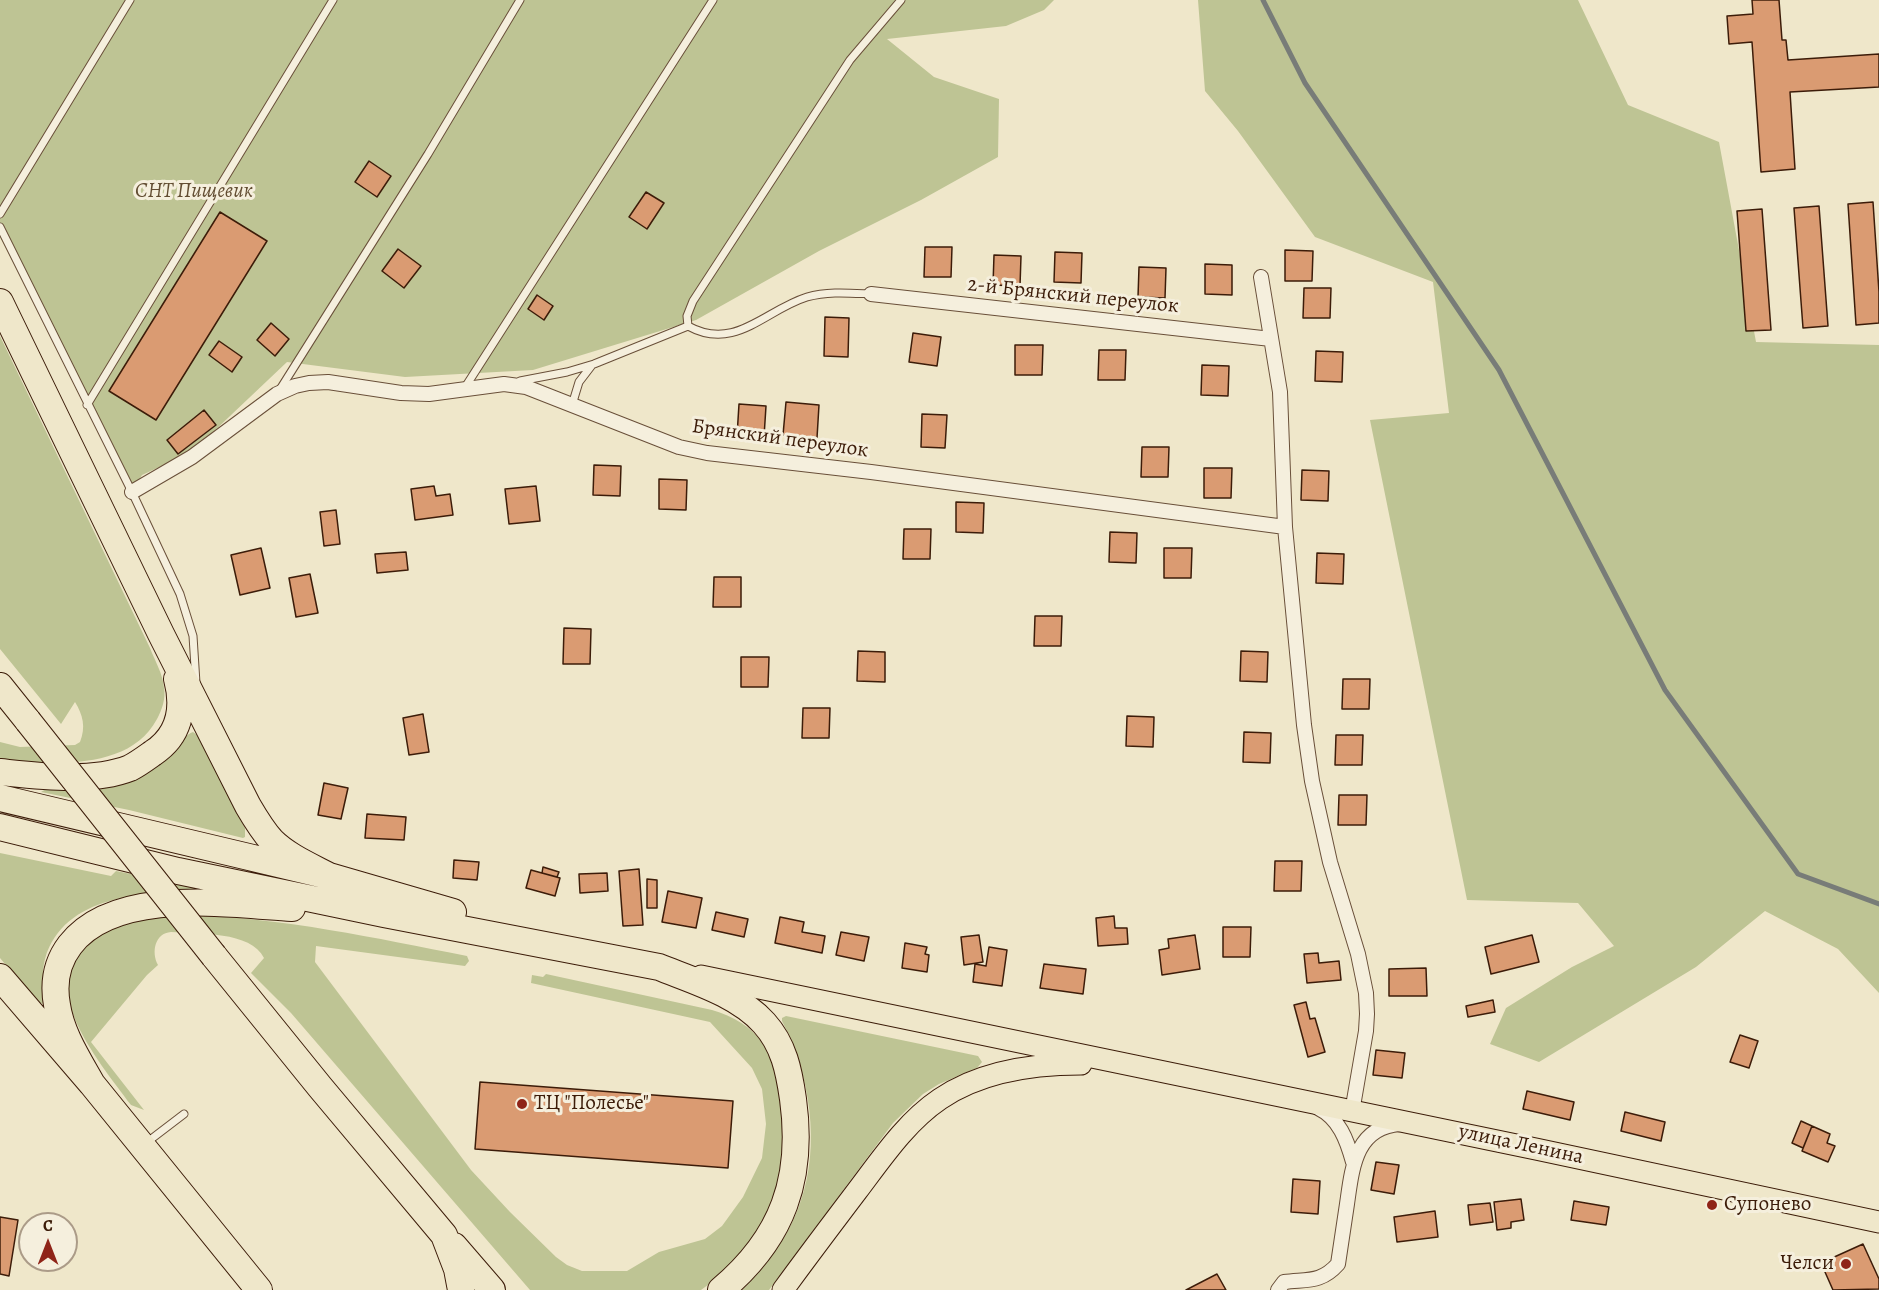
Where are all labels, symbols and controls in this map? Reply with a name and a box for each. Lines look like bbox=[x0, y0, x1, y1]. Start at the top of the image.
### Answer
park label: СНТ Пищевик bbox=[135, 179, 253, 205]
street label: 2-й Брянский переулок bbox=[966, 272, 1180, 320]
street label: Брянский переулок bbox=[690, 414, 870, 464]
place label: ТЦ "Полесье" bbox=[534, 1091, 649, 1117]
marker: ТЦ "Полесье" bbox=[515, 1097, 529, 1111]
street label: улица Ленина bbox=[1456, 1119, 1586, 1171]
place label: Супонево bbox=[1724, 1192, 1811, 1218]
marker: Супонево bbox=[1705, 1198, 1719, 1212]
north arrow bbox=[18, 1212, 78, 1272]
text: С bbox=[43, 1215, 53, 1237]
place label: Челси bbox=[1780, 1251, 1834, 1277]
marker: Челси bbox=[1839, 1257, 1853, 1271]

